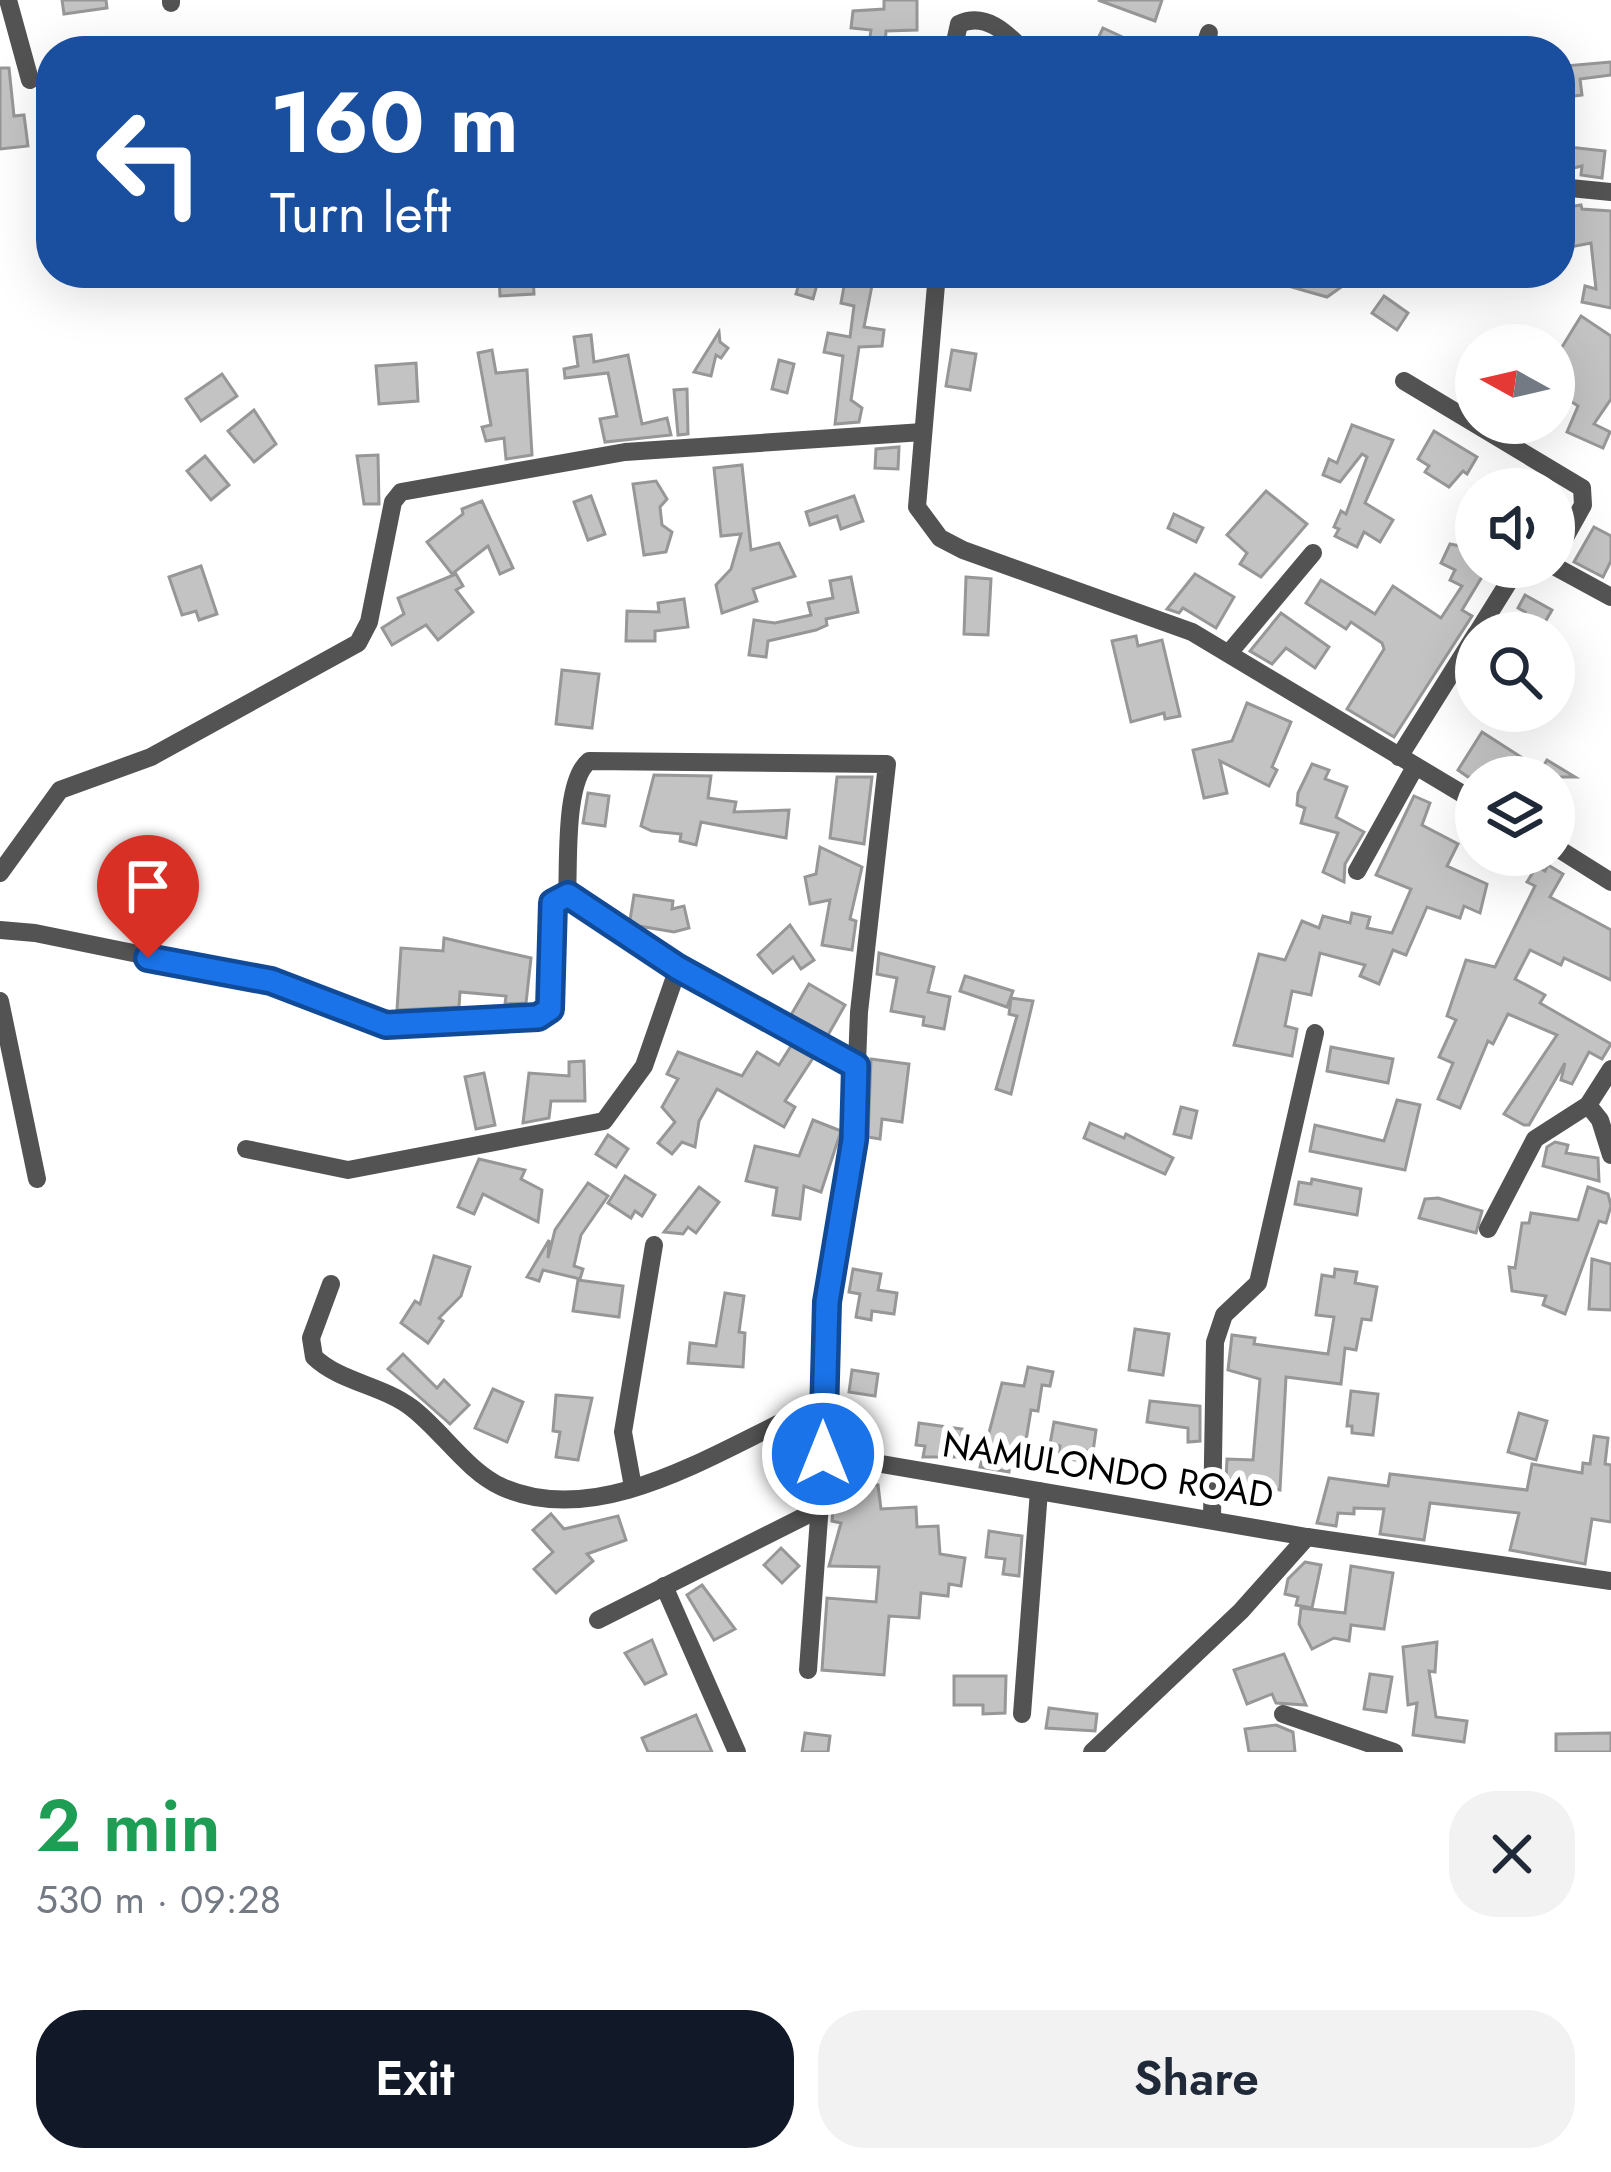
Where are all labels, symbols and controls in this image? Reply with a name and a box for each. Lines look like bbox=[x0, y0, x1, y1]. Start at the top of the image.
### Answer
text: 160 m bbox=[270, 62, 519, 184]
icon: left bbox=[72, 84, 228, 240]
text: Turn left bbox=[270, 174, 451, 252]
north arrow bbox=[1455, 324, 1575, 444]
map controls bbox=[1455, 324, 1575, 876]
button: sound bbox=[1455, 468, 1575, 588]
button: search bbox=[1455, 612, 1575, 732]
button: layers bbox=[1455, 756, 1575, 876]
pin bbox=[97, 835, 199, 958]
icon: arrive bbox=[115, 853, 181, 919]
position arrow bbox=[760, 1391, 886, 1517]
street label: NAMULONDO ROAD bbox=[939, 1417, 1277, 1521]
text: 2 min bbox=[36, 1774, 221, 1878]
button: close bbox=[1449, 1791, 1575, 1917]
text: 530 m · 09:28 bbox=[36, 1871, 281, 1928]
button: Exit bbox=[36, 2010, 794, 2148]
button: Share bbox=[818, 2010, 1575, 2148]

